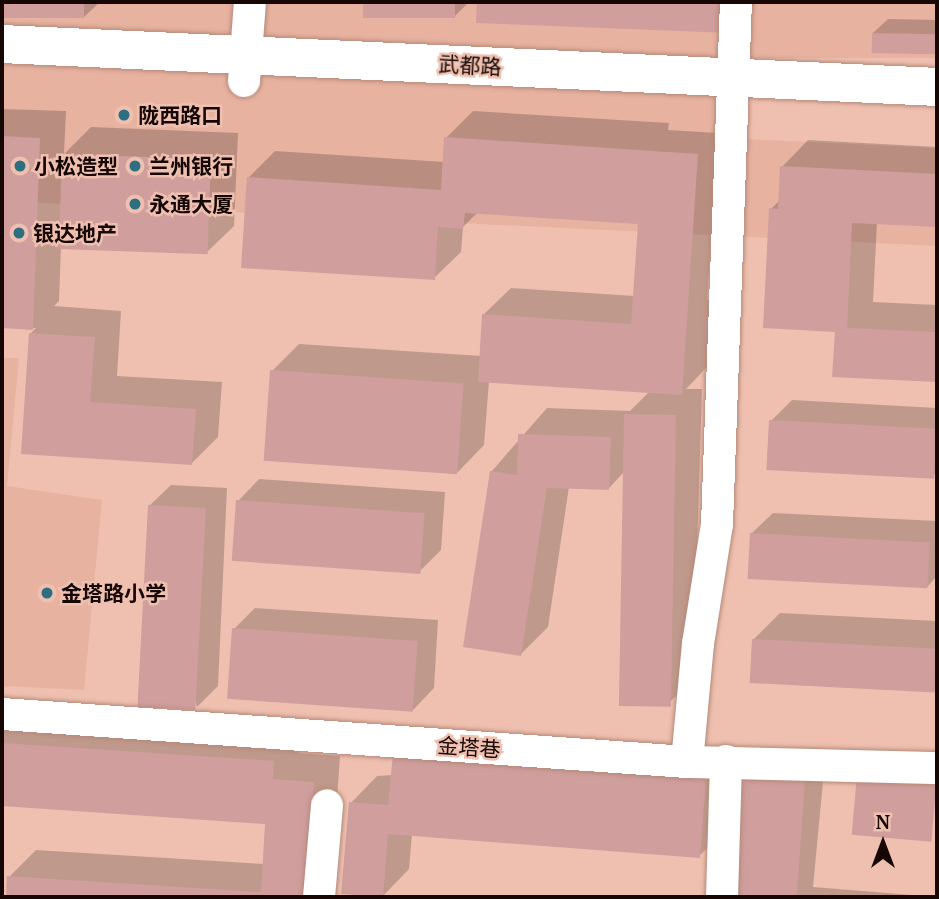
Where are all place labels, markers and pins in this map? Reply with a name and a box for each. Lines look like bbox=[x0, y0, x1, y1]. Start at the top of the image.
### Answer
place label: 陇西路口 bbox=[138, 102, 222, 128]
marker: 陇西路口 bbox=[116, 107, 132, 123]
place label: 小松造型 bbox=[34, 153, 118, 179]
place label: 兰州银行 bbox=[149, 153, 233, 179]
marker: 小松造型 bbox=[12, 158, 28, 174]
marker: 兰州银行 bbox=[127, 158, 143, 174]
place label: 永通大厦 bbox=[149, 191, 233, 217]
marker: 永通大厦 bbox=[127, 196, 143, 212]
place label: 银达地产 bbox=[33, 220, 117, 246]
marker: 银达地产 bbox=[11, 225, 27, 241]
place label: 金塔路小学 bbox=[61, 580, 166, 606]
marker: 金塔路小学 bbox=[39, 585, 55, 601]

